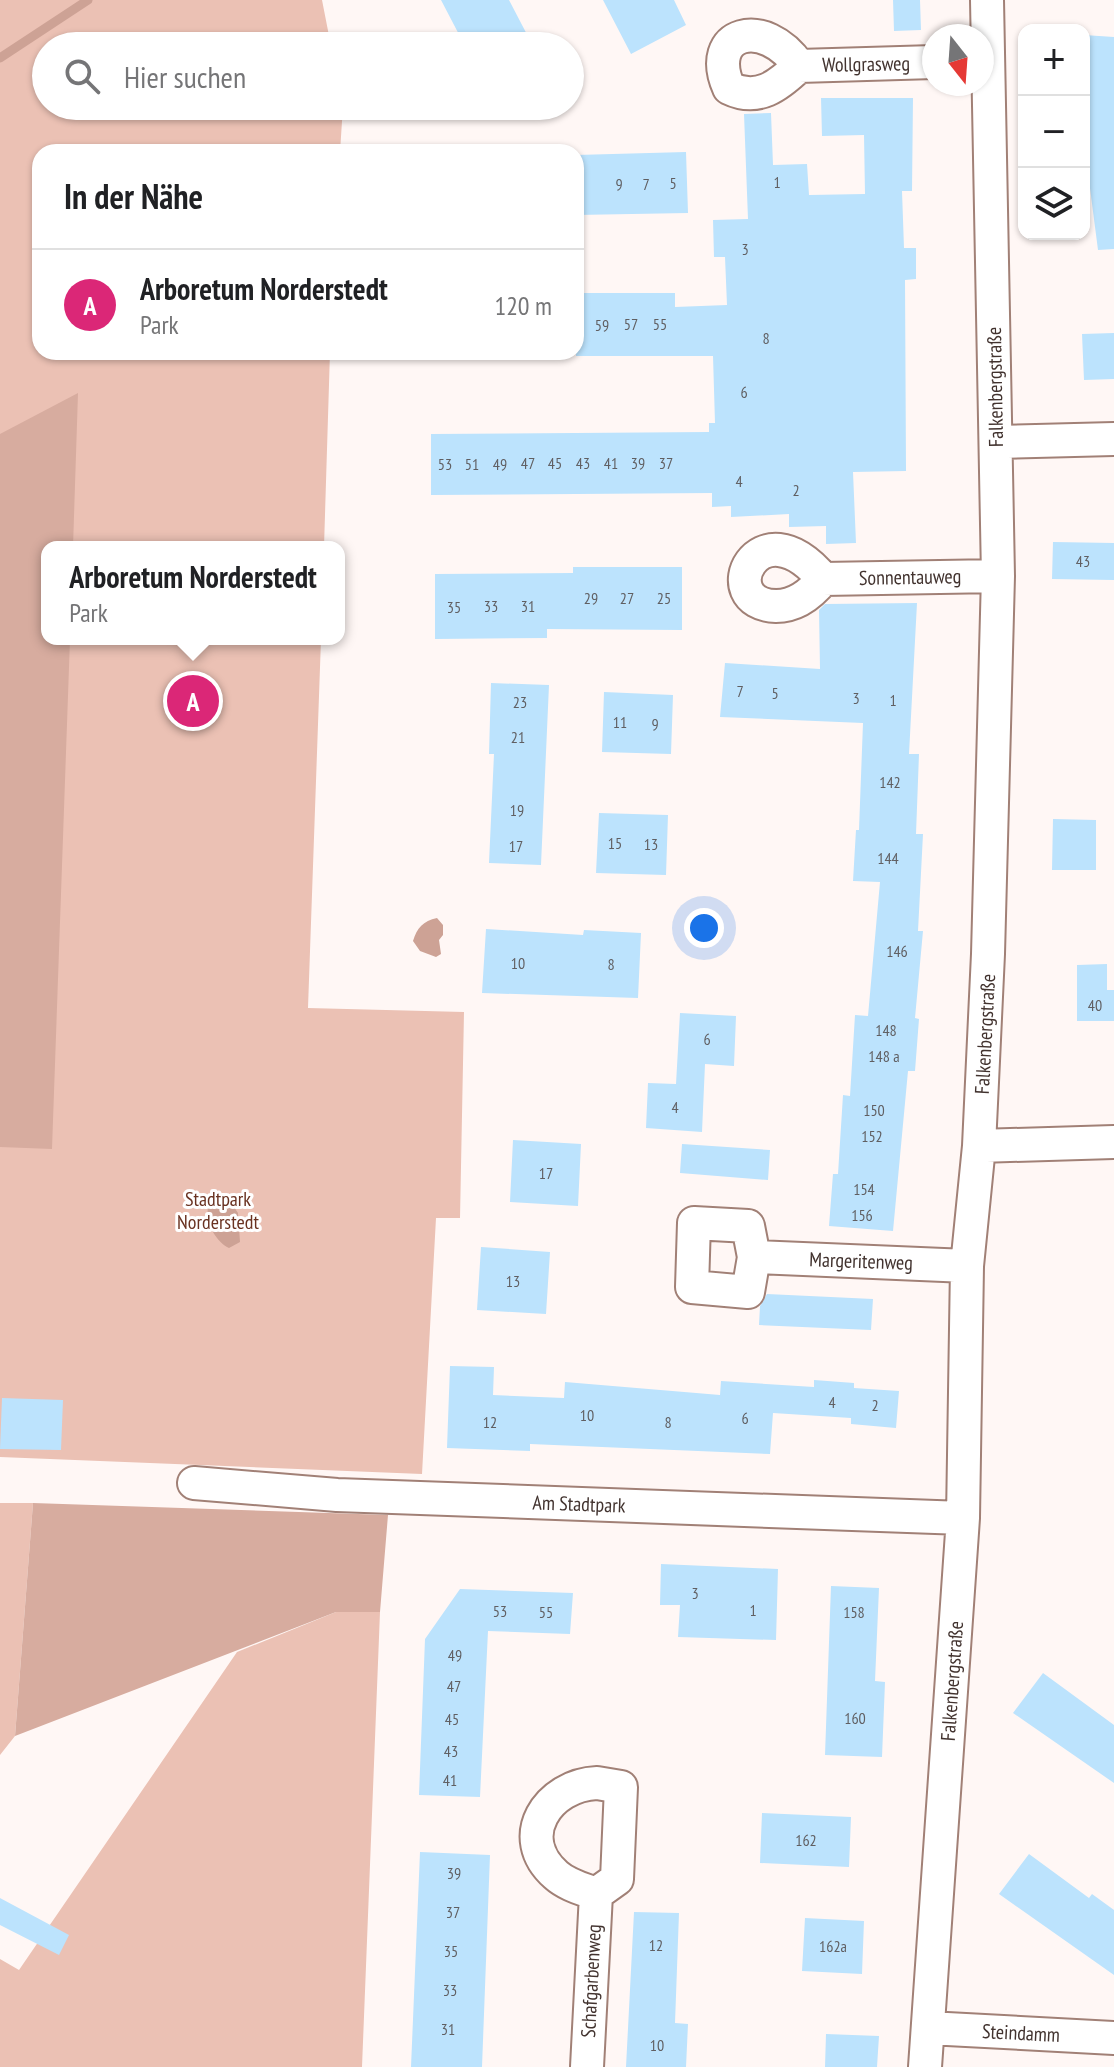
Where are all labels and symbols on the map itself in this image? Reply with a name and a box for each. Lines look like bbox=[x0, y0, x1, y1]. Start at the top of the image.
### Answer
north arrow bbox=[922, 24, 994, 96]
street label: Wollgrasweg bbox=[822, 50, 910, 78]
house number: 1 bbox=[773, 172, 781, 192]
house number: 5 bbox=[669, 173, 677, 193]
house number: 9 bbox=[615, 174, 623, 194]
house number: 7 bbox=[642, 174, 650, 194]
house number: 3 bbox=[741, 239, 749, 259]
house number: 57 bbox=[624, 314, 638, 334]
house number: 55 bbox=[653, 314, 667, 334]
house number: 59 bbox=[595, 315, 609, 335]
street label: Falkenbergstraße bbox=[981, 327, 1009, 447]
house number: 8 bbox=[762, 328, 770, 348]
house number: 6 bbox=[740, 382, 748, 402]
house number: 47 bbox=[521, 453, 535, 473]
house number: 45 bbox=[548, 453, 562, 473]
house number: 43 bbox=[576, 453, 590, 473]
house number: 41 bbox=[604, 453, 618, 473]
house number: 39 bbox=[631, 453, 645, 473]
house number: 37 bbox=[659, 453, 673, 473]
house number: 53 bbox=[438, 454, 452, 474]
house number: 51 bbox=[465, 454, 479, 474]
house number: 49 bbox=[493, 454, 507, 474]
house number: 4 bbox=[735, 471, 743, 491]
house number: 2 bbox=[792, 480, 800, 500]
house number: 43 bbox=[1076, 551, 1090, 571]
street label: Sonnentauweg bbox=[859, 563, 961, 591]
house number: 29 bbox=[584, 588, 598, 608]
house number: 27 bbox=[620, 588, 634, 608]
house number: 25 bbox=[657, 588, 671, 608]
house number: 33 bbox=[484, 596, 498, 616]
house number: 31 bbox=[521, 596, 535, 616]
house number: 35 bbox=[447, 597, 461, 617]
pin: A bbox=[167, 671, 219, 731]
house number: 7 bbox=[736, 681, 744, 701]
house number: 5 bbox=[771, 683, 779, 703]
house number: 3 bbox=[852, 688, 860, 708]
house number: 1 bbox=[889, 690, 897, 710]
house number: 23 bbox=[513, 692, 527, 712]
house number: 11 bbox=[613, 712, 627, 732]
house number: 9 bbox=[651, 714, 659, 734]
house number: 21 bbox=[511, 727, 525, 747]
house number: 142 bbox=[879, 772, 901, 792]
house number: 19 bbox=[510, 800, 524, 820]
house number: 15 bbox=[608, 833, 622, 853]
house number: 13 bbox=[644, 834, 658, 854]
house number: 17 bbox=[509, 836, 523, 856]
house number: 144 bbox=[877, 848, 899, 868]
your location bbox=[684, 908, 724, 948]
house number: 146 bbox=[886, 941, 908, 961]
house number: 10 bbox=[511, 953, 525, 973]
house number: 8 bbox=[607, 954, 615, 974]
street label: Falkenbergstraße bbox=[969, 973, 1001, 1095]
house number: 40 bbox=[1088, 995, 1102, 1015]
house number: 148 bbox=[875, 1020, 897, 1040]
house number: 6 bbox=[703, 1029, 711, 1049]
house number: 148 a bbox=[868, 1046, 900, 1066]
house number: 4 bbox=[671, 1097, 679, 1117]
house number: 150 bbox=[863, 1100, 885, 1120]
house number: 152 bbox=[861, 1126, 883, 1146]
house number: 17 bbox=[539, 1163, 553, 1183]
house number: 154 bbox=[853, 1179, 875, 1199]
park label: Stadtpark Norderstedt bbox=[177, 1186, 259, 1235]
house number: 156 bbox=[851, 1205, 873, 1225]
street label: Margeritenweg bbox=[809, 1246, 913, 1276]
house number: 13 bbox=[506, 1271, 520, 1291]
house number: 4 bbox=[828, 1392, 836, 1412]
house number: 2 bbox=[871, 1395, 879, 1415]
house number: 10 bbox=[580, 1405, 594, 1425]
house number: 6 bbox=[741, 1408, 749, 1428]
house number: 12 bbox=[483, 1412, 497, 1432]
house number: 8 bbox=[664, 1412, 672, 1432]
street label: Am Stadtpark bbox=[532, 1489, 626, 1519]
house number: 3 bbox=[691, 1583, 699, 1603]
house number: 1 bbox=[749, 1600, 757, 1620]
house number: 53 bbox=[493, 1601, 507, 1621]
house number: 55 bbox=[539, 1602, 553, 1622]
house number: 158 bbox=[843, 1602, 865, 1622]
street label: Falkenbergstraße bbox=[935, 1620, 969, 1742]
house number: 49 bbox=[448, 1645, 462, 1665]
house number: 47 bbox=[447, 1676, 461, 1696]
house number: 160 bbox=[844, 1708, 866, 1728]
house number: 45 bbox=[445, 1709, 459, 1729]
house number: 43 bbox=[444, 1741, 458, 1761]
house number: 41 bbox=[443, 1770, 457, 1790]
house number: 162 bbox=[795, 1830, 817, 1850]
house number: 39 bbox=[447, 1863, 461, 1883]
house number: 37 bbox=[446, 1902, 460, 1922]
street label: Schafgarbenweg bbox=[575, 1924, 607, 2038]
house number: 12 bbox=[649, 1935, 663, 1955]
house number: 162a bbox=[819, 1936, 847, 1956]
house number: 35 bbox=[444, 1941, 458, 1961]
house number: 33 bbox=[443, 1980, 457, 2000]
street label: Steindamm bbox=[981, 2018, 1061, 2048]
house number: 31 bbox=[441, 2019, 455, 2039]
house number: 10 bbox=[650, 2035, 664, 2055]

